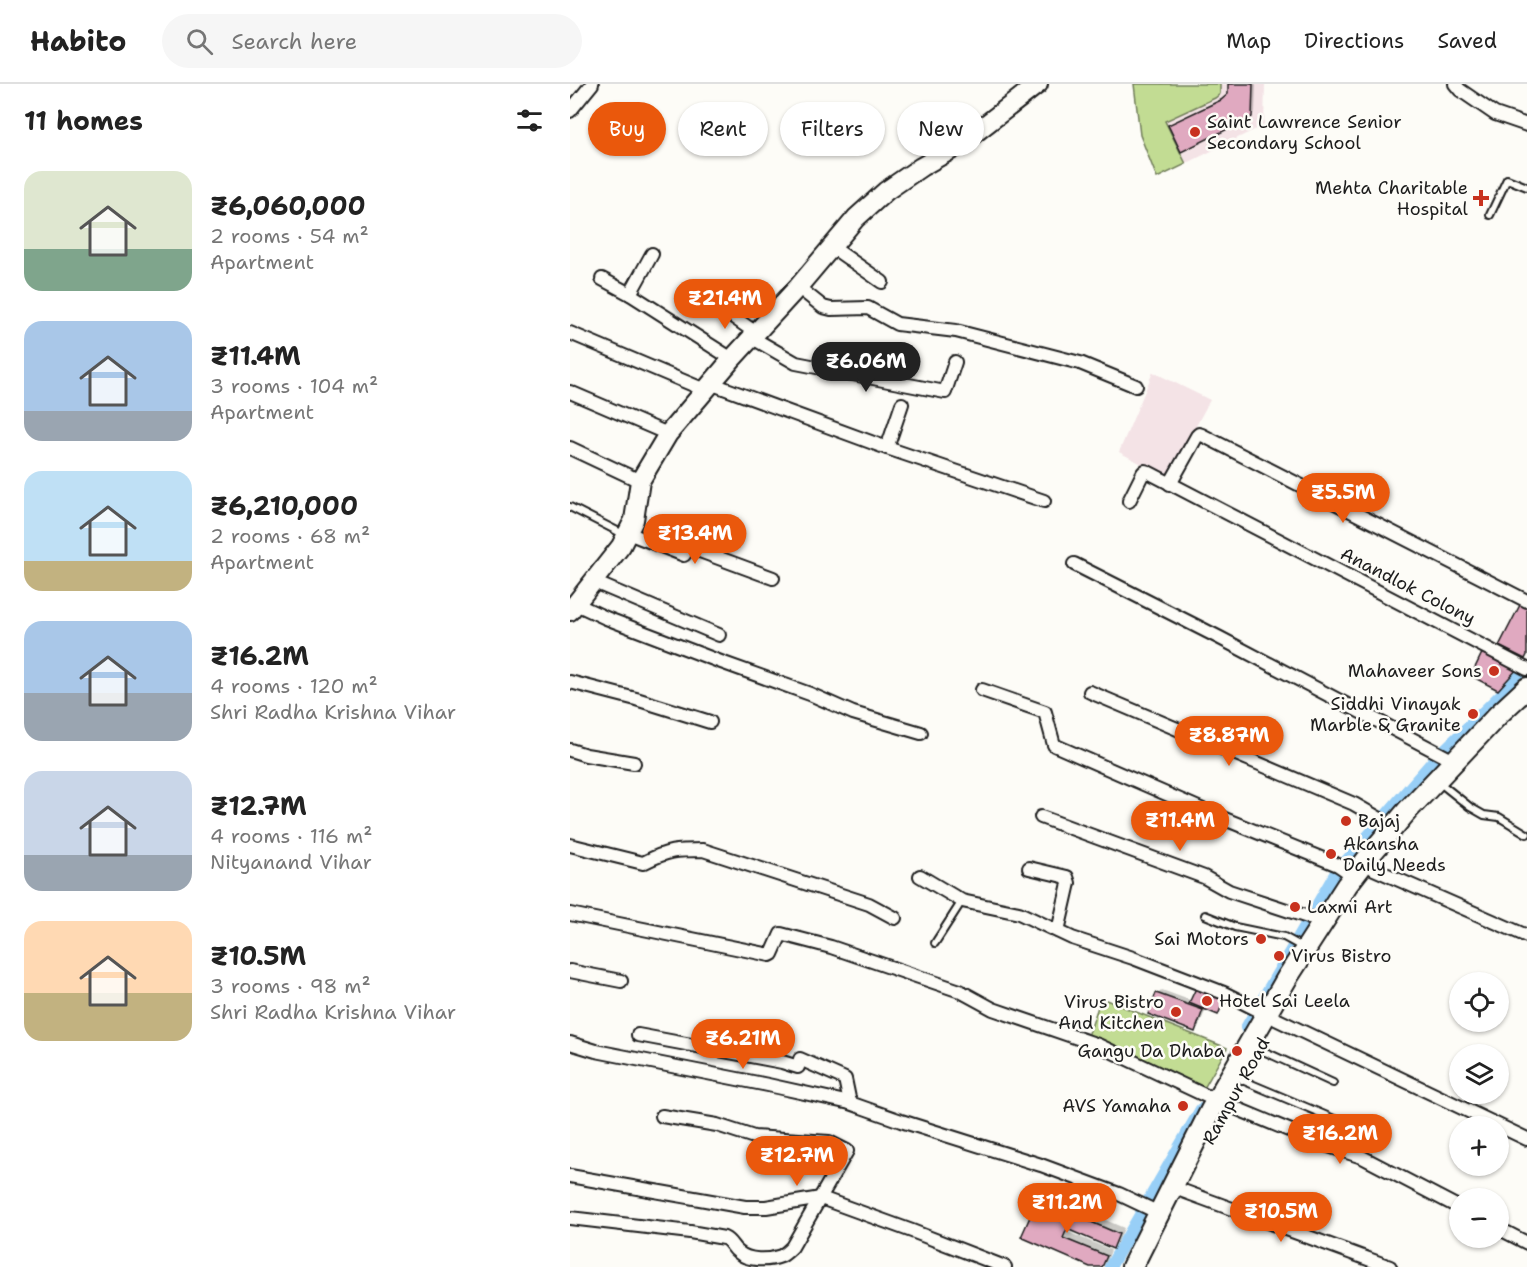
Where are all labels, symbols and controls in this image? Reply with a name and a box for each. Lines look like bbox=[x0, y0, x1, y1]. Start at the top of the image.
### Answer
search box bbox=[162, 14, 582, 68]
text: Habito bbox=[30, 22, 126, 60]
icon: search bbox=[183, 25, 216, 58]
text: Search here bbox=[231, 27, 357, 56]
text: Map bbox=[1226, 27, 1271, 55]
text: Directions bbox=[1304, 27, 1404, 55]
text: Saved bbox=[1437, 27, 1497, 55]
chip: Buy bbox=[588, 102, 666, 156]
chip: Rent bbox=[678, 102, 768, 156]
chip: Filters bbox=[780, 102, 885, 156]
chip: New bbox=[897, 102, 984, 156]
text: 11 homes bbox=[24, 103, 143, 138]
icon: filters bbox=[513, 104, 546, 137]
place label: Saint Lawrence Senior Secondary School bbox=[1207, 110, 1402, 155]
marker: Saint Lawrence Senior Secondary School bbox=[1188, 125, 1202, 139]
place label: Mehta Charitable Hospital bbox=[1315, 176, 1469, 221]
text: ₹6,060,000 bbox=[210, 188, 366, 223]
marker: Mehta Charitable Hospital bbox=[1472, 189, 1490, 207]
icon: home bbox=[72, 195, 144, 267]
text: 2 rooms · 54 m² bbox=[210, 223, 369, 249]
text: Apartment bbox=[210, 249, 314, 275]
pin: ₹21.4M bbox=[676, 279, 774, 330]
text: ₹21.4M bbox=[688, 285, 762, 311]
text: ₹11.4M bbox=[210, 338, 301, 373]
pin: ₹6.06M bbox=[817, 342, 915, 393]
icon: home bbox=[72, 345, 144, 417]
text: ₹6.06M bbox=[825, 348, 907, 374]
text: 3 rooms · 104 m² bbox=[210, 373, 378, 399]
text: Apartment bbox=[210, 399, 314, 425]
pin: ₹5.5M bbox=[1301, 473, 1385, 524]
text: ₹5.5M bbox=[1311, 479, 1375, 505]
text: ₹6,210,000 bbox=[210, 488, 358, 523]
icon: home bbox=[72, 495, 144, 567]
pin: ₹13.4M bbox=[646, 514, 744, 565]
text: ₹13.4M bbox=[657, 520, 733, 546]
text: 2 rooms · 68 m² bbox=[210, 523, 370, 549]
street label: Anandlok Colony bbox=[1336, 542, 1480, 630]
text: Apartment bbox=[210, 549, 314, 575]
text: ₹16.2M bbox=[210, 638, 309, 673]
icon: home bbox=[72, 645, 144, 717]
place label: Mahaveer Sons bbox=[1348, 659, 1482, 683]
marker: Mahaveer Sons bbox=[1487, 664, 1501, 678]
text: 4 rooms · 120 m² bbox=[210, 673, 378, 699]
place label: Siddhi Vinayak Marble & Granite bbox=[1310, 692, 1461, 737]
text: Shri Radha Krishna Vihar bbox=[210, 699, 456, 725]
marker: Siddhi Vinayak Marble & Granite bbox=[1466, 707, 1480, 721]
pin: ₹8.87M bbox=[1180, 716, 1278, 767]
text: ₹8.87M bbox=[1189, 722, 1269, 748]
text: ₹12.7M bbox=[210, 788, 307, 823]
icon: home bbox=[72, 795, 144, 867]
pin: ₹11.4M bbox=[1131, 801, 1229, 852]
text: ₹11.4M bbox=[1145, 807, 1215, 833]
place label: Bajaj bbox=[1358, 809, 1400, 833]
marker: Bajaj bbox=[1339, 814, 1353, 828]
text: 4 rooms · 116 m² bbox=[210, 823, 372, 849]
place label: Akansha Daily Needs bbox=[1343, 832, 1446, 877]
marker: Akansha Daily Needs bbox=[1324, 847, 1338, 861]
text: Nityanand Vihar bbox=[210, 849, 372, 875]
place label: Laxmi Art bbox=[1307, 895, 1393, 919]
marker: Laxmi Art bbox=[1288, 900, 1302, 914]
place label: Sai Motors bbox=[1154, 927, 1249, 951]
marker: Sai Motors bbox=[1254, 932, 1268, 946]
text: ₹10.5M bbox=[210, 938, 306, 973]
place label: Virus Bistro bbox=[1291, 944, 1391, 968]
icon: home bbox=[72, 945, 144, 1017]
marker: Virus Bistro bbox=[1272, 949, 1286, 963]
map controls bbox=[1449, 972, 1509, 1248]
button: locate bbox=[1449, 972, 1509, 1032]
text: 3 rooms · 98 m² bbox=[210, 973, 371, 999]
place label: Hotel Sai Leela bbox=[1219, 989, 1350, 1013]
place label: Virus Bistro And Kitchen bbox=[1058, 990, 1164, 1035]
marker: Hotel Sai Leela bbox=[1200, 994, 1214, 1008]
text: Shri Radha Krishna Vihar bbox=[210, 999, 456, 1025]
marker: Virus Bistro And Kitchen bbox=[1169, 1005, 1183, 1019]
pin: ₹6.21M bbox=[694, 1019, 792, 1070]
text: ₹6.21M bbox=[705, 1025, 781, 1051]
street label: Rampur Road bbox=[1197, 1033, 1275, 1149]
place label: Gangu Da Dhaba bbox=[1077, 1039, 1225, 1063]
marker: Gangu Da Dhaba bbox=[1230, 1044, 1244, 1058]
button: layers bbox=[1449, 1044, 1509, 1104]
place label: AVS Yamaha bbox=[1062, 1094, 1171, 1118]
marker: AVS Yamaha bbox=[1176, 1099, 1190, 1113]
pin: ₹16.2M bbox=[1291, 1114, 1389, 1165]
button: + bbox=[1449, 1116, 1509, 1176]
text: ₹16.2M bbox=[1302, 1120, 1378, 1146]
pin: ₹12.7M bbox=[748, 1136, 846, 1187]
text: ₹12.7M bbox=[760, 1142, 834, 1168]
pin: ₹11.2M bbox=[1018, 1183, 1116, 1234]
button: − bbox=[1449, 1188, 1509, 1248]
text: ₹11.2M bbox=[1032, 1189, 1102, 1215]
pin: ₹10.5M bbox=[1232, 1192, 1330, 1243]
text: ₹10.5M bbox=[1244, 1198, 1318, 1224]

